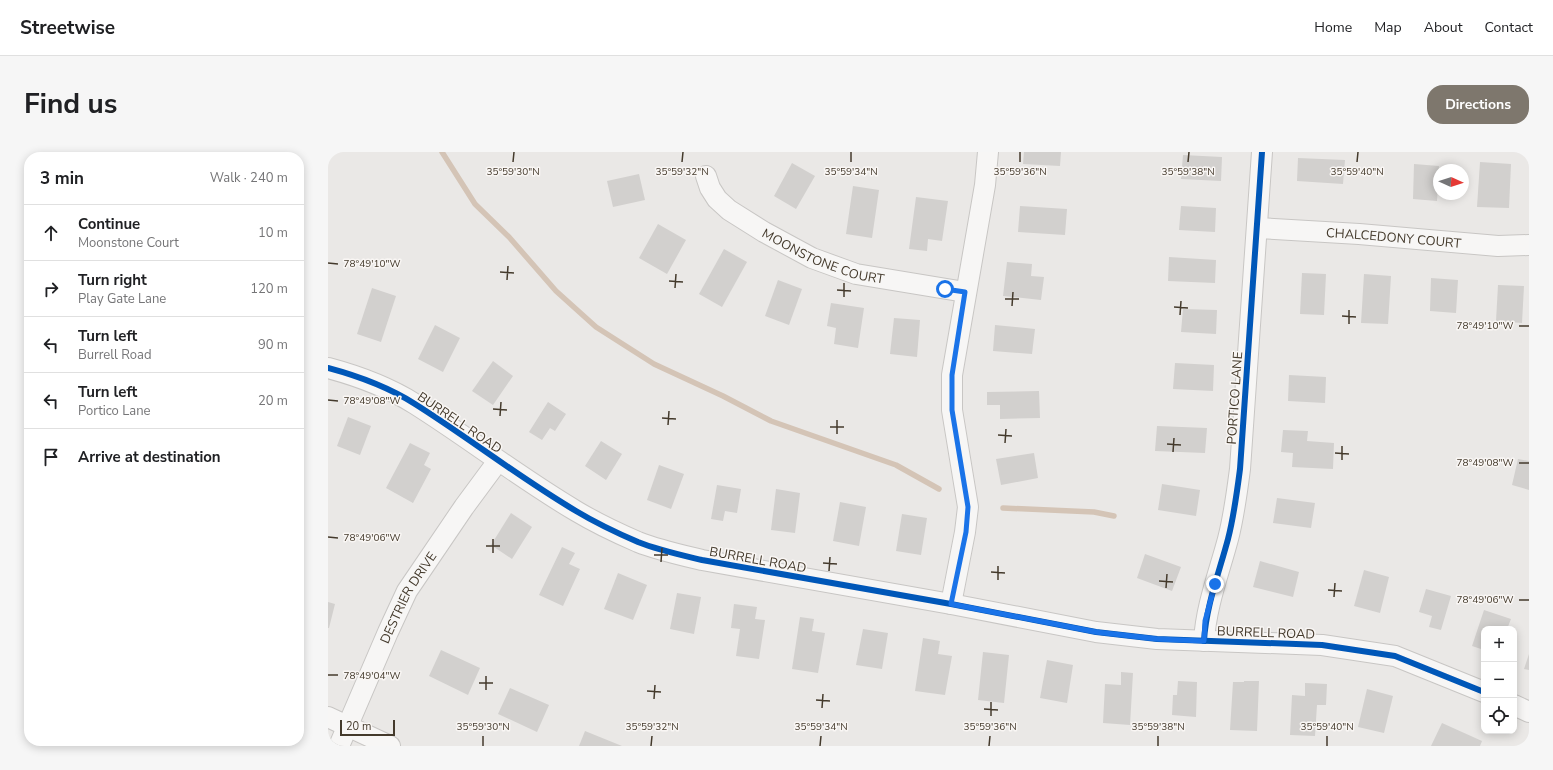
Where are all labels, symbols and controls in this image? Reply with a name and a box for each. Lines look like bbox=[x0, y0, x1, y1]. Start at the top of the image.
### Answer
text: Streetwise bbox=[20, 15, 115, 41]
text: Home bbox=[1314, 18, 1352, 37]
text: Map bbox=[1374, 18, 1402, 37]
text: About bbox=[1424, 18, 1463, 37]
text: Contact bbox=[1485, 18, 1533, 37]
text: Find us bbox=[24, 85, 118, 123]
button: Directions bbox=[1427, 85, 1529, 124]
north arrow bbox=[1433, 164, 1469, 200]
text: 35°59'30"N bbox=[486, 165, 540, 179]
text: 35°59'32"N bbox=[655, 165, 709, 179]
text: 35°59'34"N bbox=[824, 165, 878, 179]
text: 35°59'36"N bbox=[993, 165, 1047, 179]
text: 35°59'38"N bbox=[1161, 165, 1215, 179]
text: 35°59'40"N bbox=[1330, 165, 1384, 179]
text: 3 min bbox=[40, 167, 84, 190]
text: Walk · 240 m bbox=[210, 169, 288, 187]
text: Continue bbox=[78, 214, 140, 234]
icon: ahead bbox=[40, 222, 62, 244]
text: 10 m bbox=[258, 224, 288, 242]
street label: CHALCEDONY COURT bbox=[1325, 224, 1462, 253]
street label: MOONSTONE COURT bbox=[759, 225, 886, 289]
text: Moonstone Court bbox=[78, 234, 179, 252]
text: 78°49'10"W bbox=[344, 257, 400, 271]
text: Turn right bbox=[78, 270, 147, 290]
icon: right bbox=[40, 278, 62, 300]
text: 120 m bbox=[250, 280, 288, 298]
route start bbox=[936, 280, 954, 298]
text: Play Gate Lane bbox=[78, 290, 166, 308]
text: 78°49'10"W bbox=[1457, 319, 1513, 333]
text: Turn left bbox=[78, 326, 137, 346]
icon: left bbox=[40, 334, 62, 356]
text: 90 m bbox=[258, 336, 288, 354]
text: Burrell Road bbox=[78, 346, 152, 364]
street label: PORTICO LANE bbox=[1223, 351, 1247, 445]
text: Turn left bbox=[78, 382, 137, 402]
street label: BURRELL ROAD bbox=[414, 388, 505, 458]
icon: left bbox=[40, 390, 62, 412]
text: 20 m bbox=[258, 392, 288, 410]
text: 78°49'08"W bbox=[344, 394, 400, 408]
text: Portico Lane bbox=[78, 402, 150, 420]
icon: arrive bbox=[40, 446, 62, 468]
text: Arrive at destination bbox=[78, 447, 221, 467]
text: 78°49'08"W bbox=[1457, 456, 1513, 470]
text: 78°49'06"W bbox=[344, 531, 400, 545]
street label: BURRELL ROAD bbox=[708, 543, 808, 577]
street label: DESTRIER DRIVE bbox=[376, 548, 441, 646]
route end bbox=[1206, 575, 1224, 593]
text: 78°49'06"W bbox=[1457, 593, 1513, 607]
street label: BURRELL ROAD bbox=[1217, 622, 1315, 644]
map controls bbox=[1481, 626, 1517, 734]
button: + bbox=[1481, 626, 1517, 662]
button: − bbox=[1481, 662, 1517, 698]
text: 78°49'04"W bbox=[344, 669, 400, 683]
button: locate bbox=[1481, 698, 1517, 734]
scale bar bbox=[340, 718, 395, 737]
text: 20 m bbox=[346, 719, 371, 734]
text: 35°59'30"N bbox=[456, 720, 510, 734]
text: 35°59'32"N bbox=[625, 720, 679, 734]
text: 35°59'34"N bbox=[794, 720, 848, 734]
text: 35°59'36"N bbox=[963, 720, 1017, 734]
text: 35°59'38"N bbox=[1131, 720, 1185, 734]
text: 35°59'40"N bbox=[1300, 720, 1354, 734]

